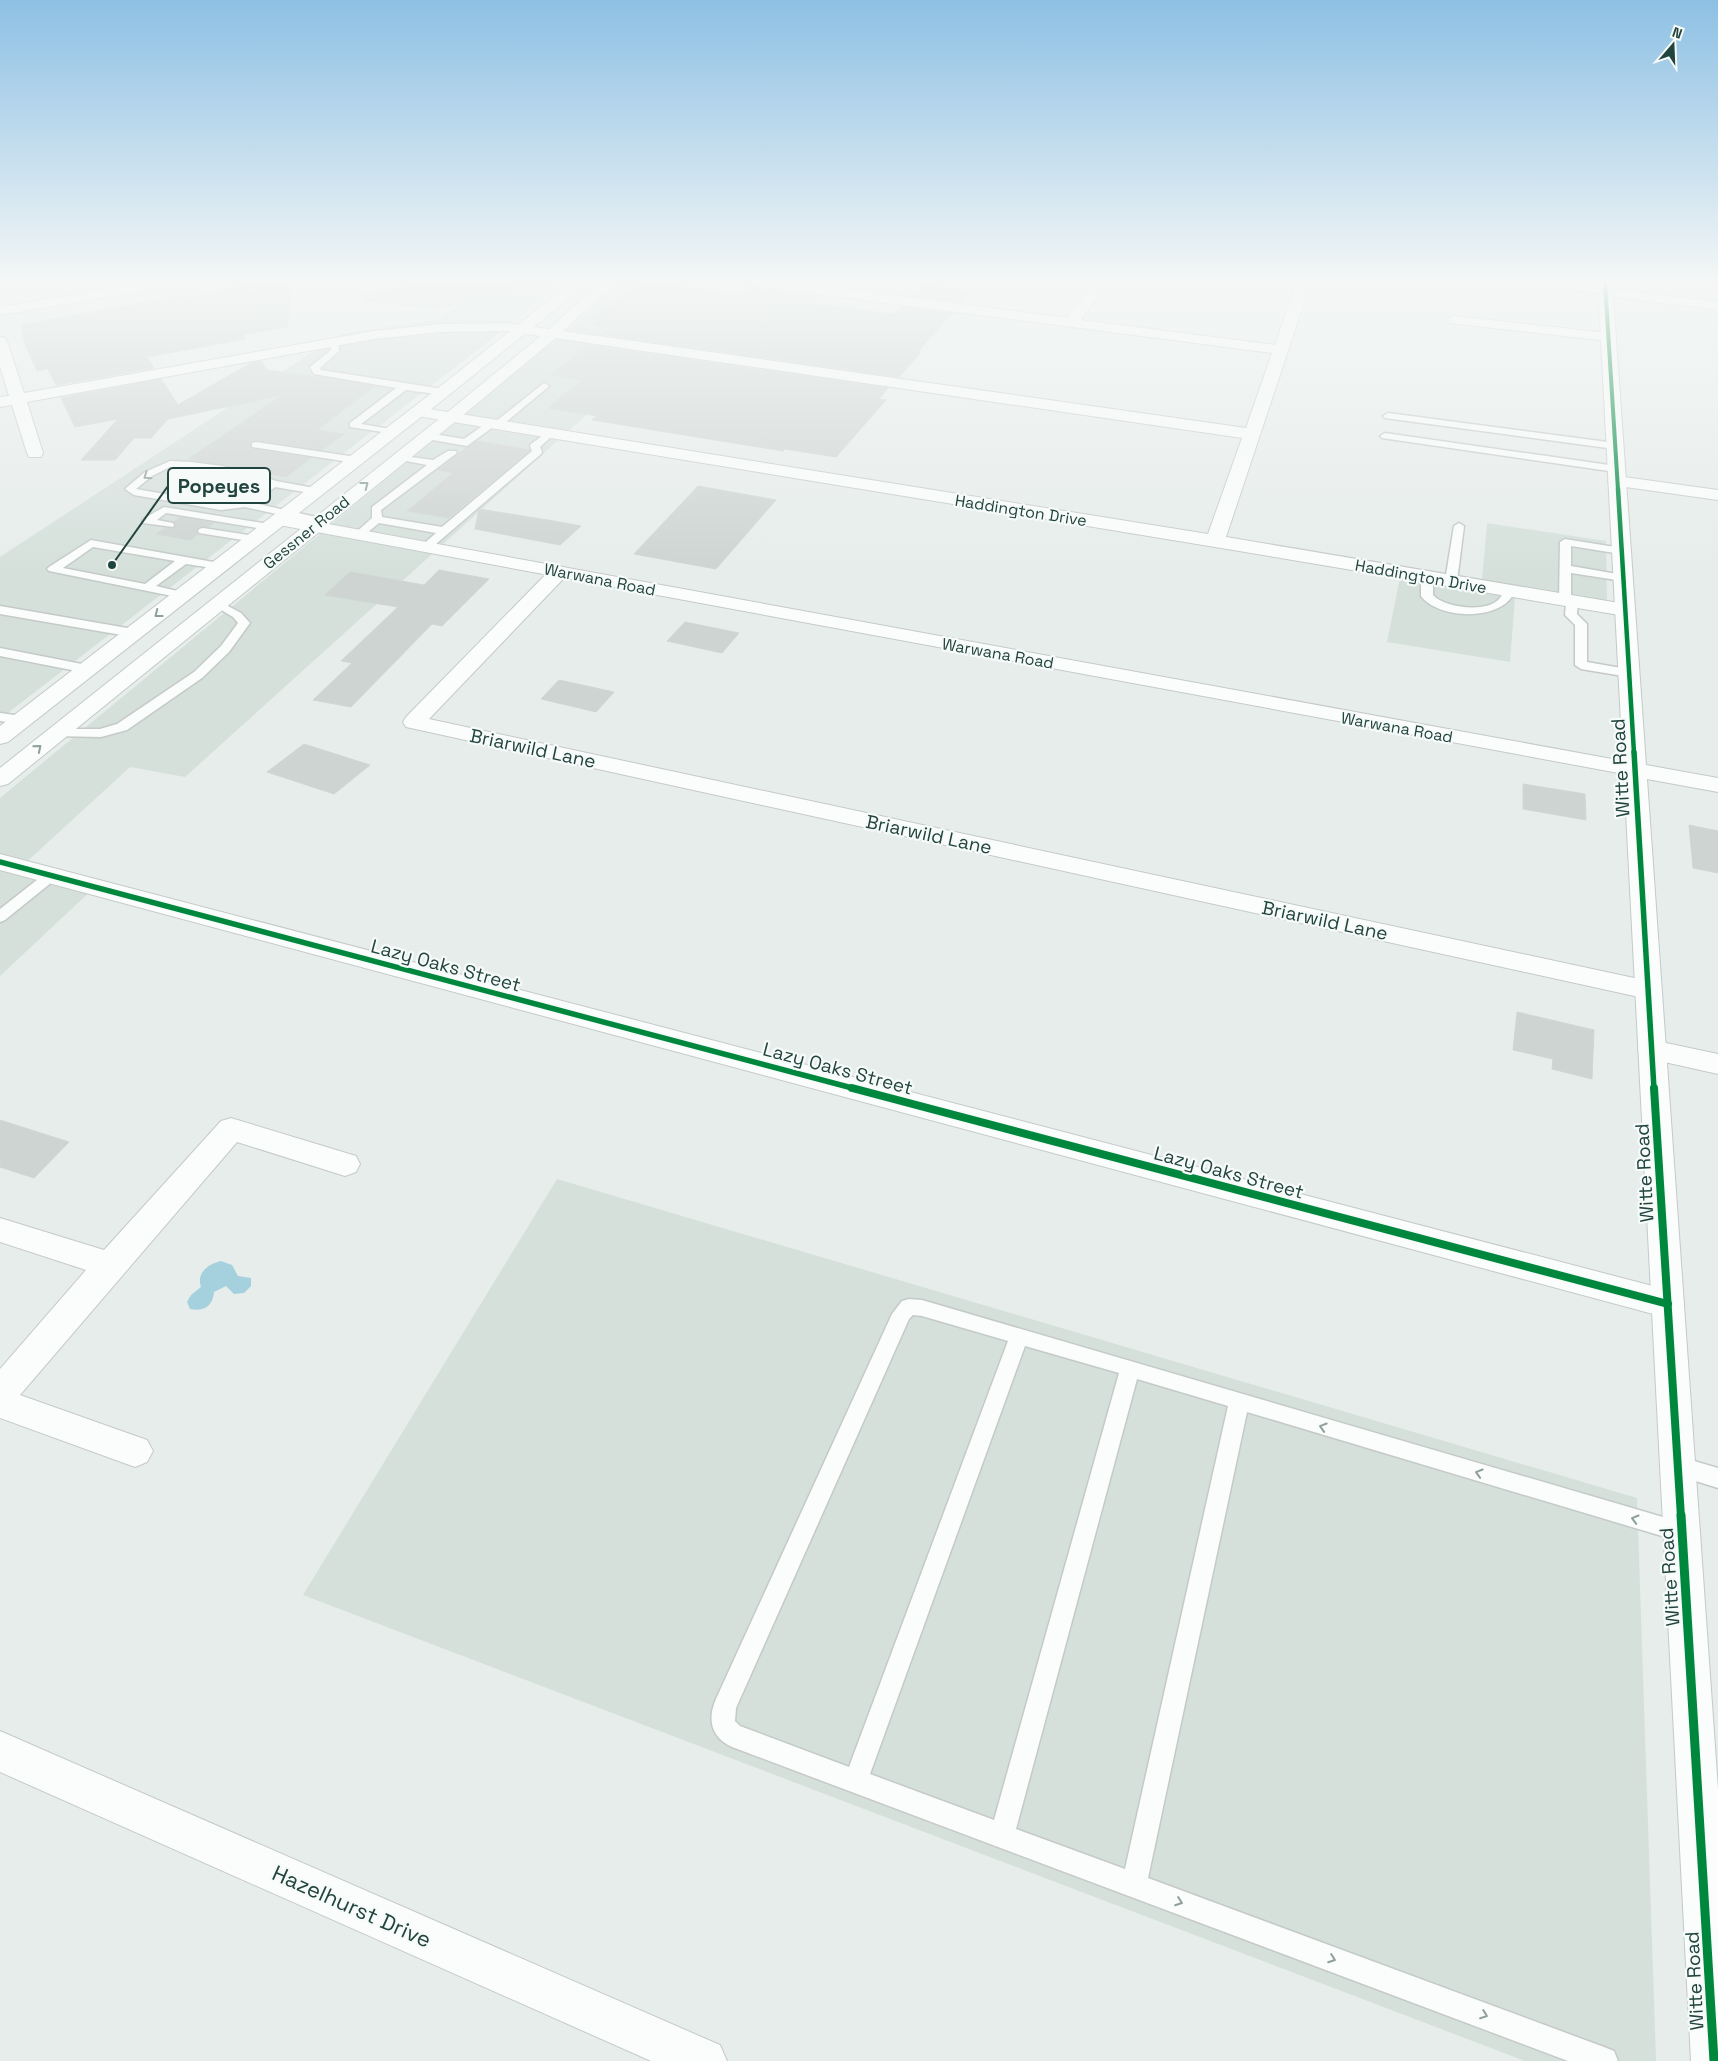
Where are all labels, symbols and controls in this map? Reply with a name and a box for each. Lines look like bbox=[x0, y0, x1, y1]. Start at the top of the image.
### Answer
north arrow bbox=[1648, 20, 1698, 70]
text: N bbox=[1670, 23, 1685, 43]
callout: Popeyes bbox=[168, 468, 270, 503]
one-way arrow bbox=[143, 470, 153, 479]
text: Popeyes bbox=[178, 473, 260, 499]
one-way arrow bbox=[359, 483, 368, 491]
street label: Haddington Drive bbox=[953, 490, 1088, 531]
street label: Gessner Road bbox=[259, 491, 354, 574]
street label: Haddington Drive bbox=[1353, 555, 1488, 598]
street label: Warwana Road bbox=[542, 558, 658, 601]
one-way arrow bbox=[154, 608, 164, 617]
street label: Warwana Road bbox=[940, 633, 1056, 674]
street label: Warwana Road bbox=[1339, 707, 1455, 748]
street label: Witte Road bbox=[1605, 718, 1636, 818]
street label: Briarwild Lane bbox=[468, 723, 598, 774]
one-way arrow bbox=[32, 745, 41, 753]
street label: Briarwild Lane bbox=[864, 809, 994, 860]
street label: Briarwild Lane bbox=[1260, 895, 1390, 946]
street label: Lazy Oaks Street bbox=[368, 933, 524, 998]
street label: Lazy Oaks Street bbox=[760, 1036, 916, 1101]
street label: Witte Road bbox=[1629, 1123, 1660, 1223]
street label: Lazy Oaks Street bbox=[1151, 1140, 1307, 1205]
one-way arrow bbox=[1319, 1422, 1328, 1432]
one-way arrow bbox=[1475, 1468, 1483, 1478]
one-way arrow bbox=[1631, 1514, 1639, 1524]
street label: Witte Road bbox=[1654, 1527, 1685, 1627]
street label: Hazelhurst Drive bbox=[268, 1858, 436, 1954]
one-way arrow bbox=[1175, 1896, 1183, 1906]
street label: Witte Road bbox=[1679, 1931, 1710, 2031]
one-way arrow bbox=[1327, 1953, 1336, 1963]
one-way arrow bbox=[1479, 2009, 1488, 2020]

